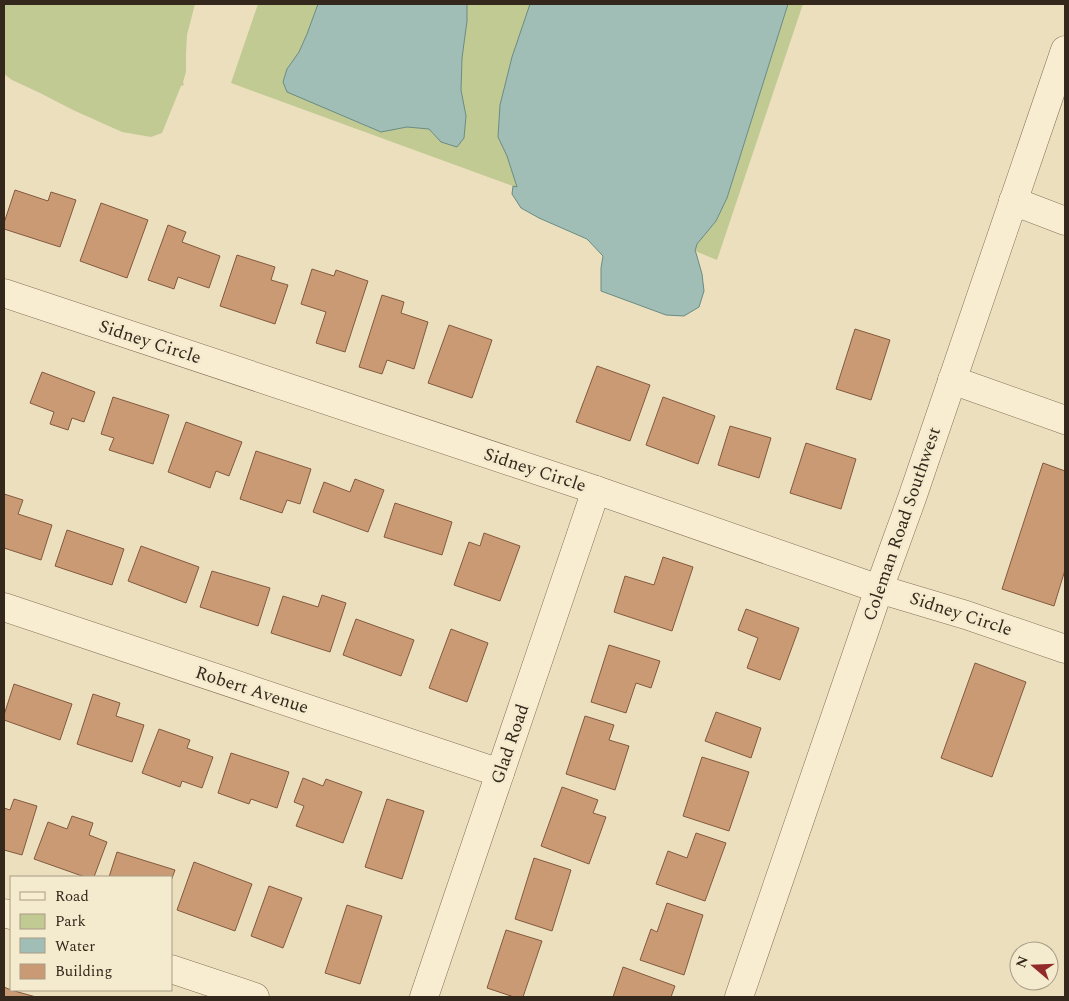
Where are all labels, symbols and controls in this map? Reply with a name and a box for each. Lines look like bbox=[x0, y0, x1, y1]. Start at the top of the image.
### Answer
street label: Sidney Circle bbox=[95, 313, 205, 371]
street label: Coleman Road Southwest bbox=[856, 423, 948, 625]
street label: Sidney Circle bbox=[480, 441, 590, 499]
street label: Sidney Circle bbox=[906, 585, 1016, 643]
street label: Robert Avenue bbox=[192, 659, 312, 721]
street label: Glad Road bbox=[484, 700, 536, 788]
legend bbox=[10, 876, 172, 991]
text: Road bbox=[55, 885, 89, 908]
text: Park bbox=[55, 910, 86, 933]
text: Water bbox=[55, 935, 95, 958]
north arrow bbox=[1009, 941, 1059, 991]
text: N bbox=[1010, 953, 1034, 971]
text: Building bbox=[55, 960, 112, 983]

